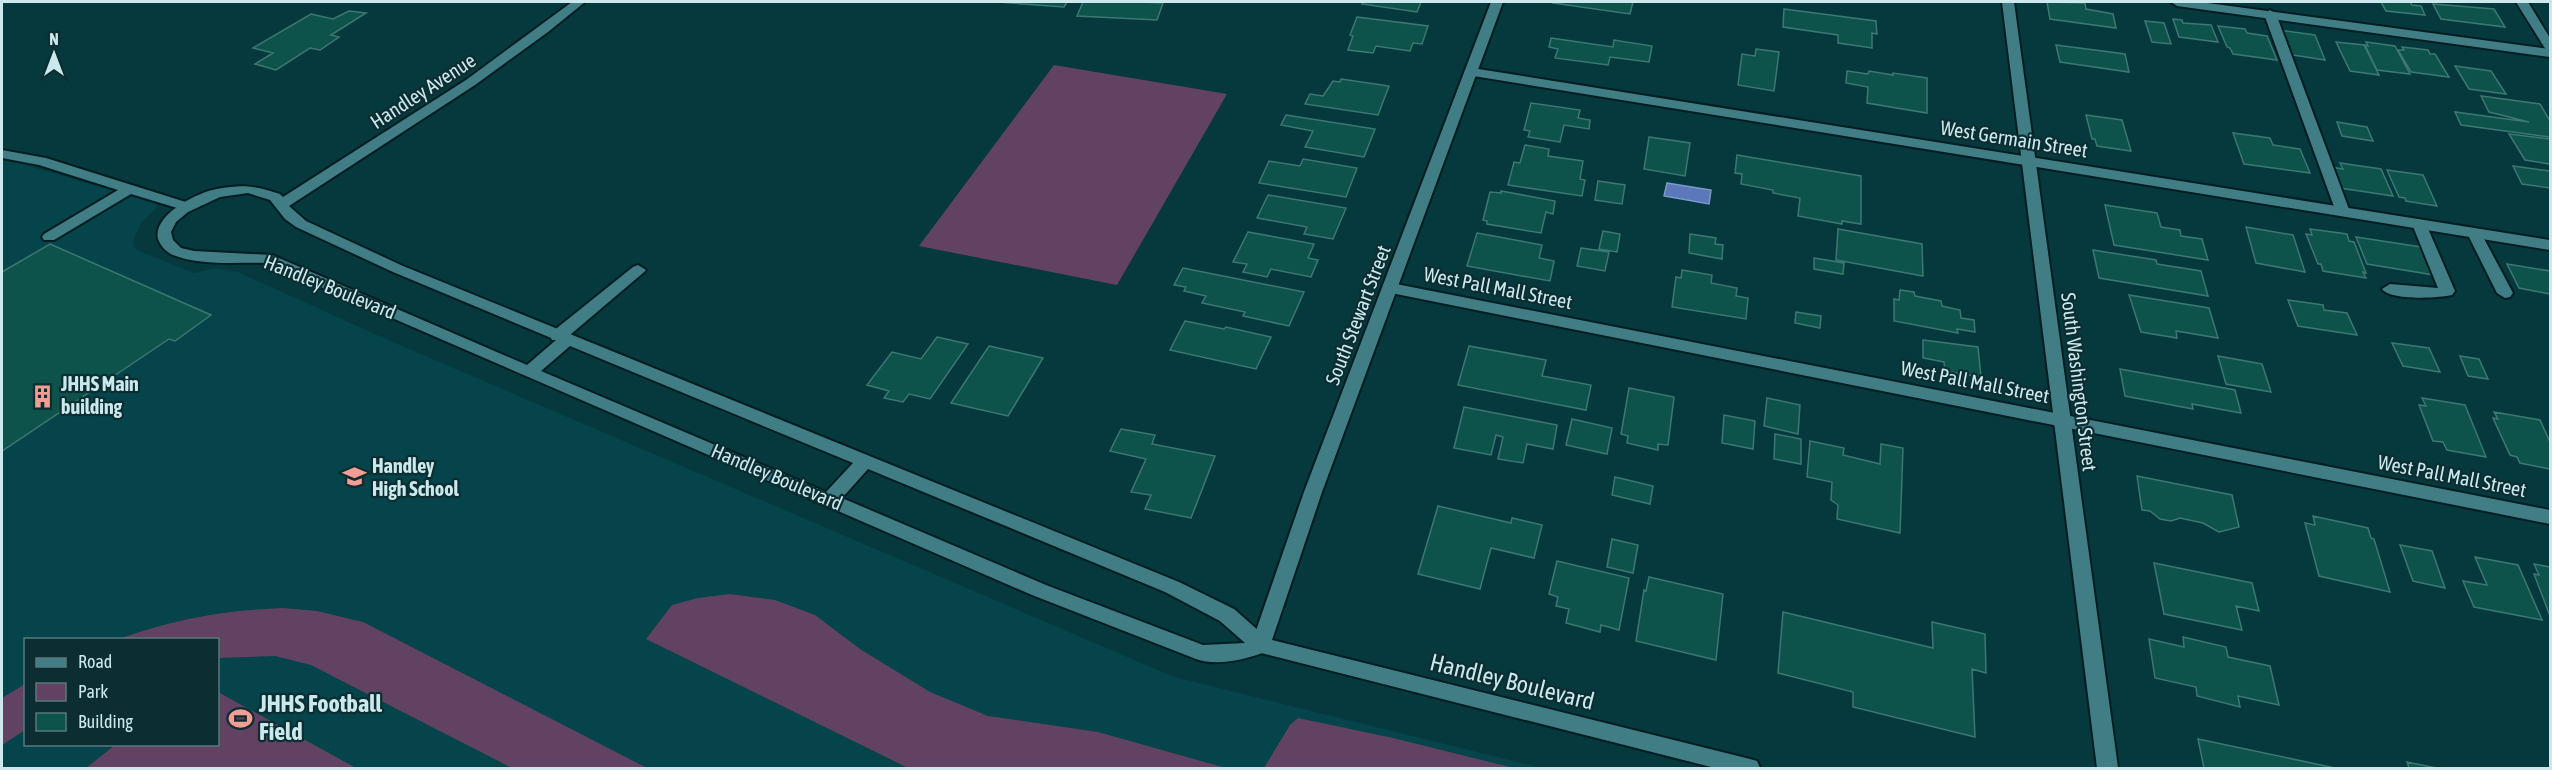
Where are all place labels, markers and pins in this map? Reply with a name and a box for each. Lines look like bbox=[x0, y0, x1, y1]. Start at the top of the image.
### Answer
place label: JHHS Main building bbox=[60, 372, 139, 418]
building icon: JHHS Main building bbox=[30, 383, 56, 409]
place label: Handley High School bbox=[372, 454, 460, 500]
school or university icon: Handley High School bbox=[341, 464, 367, 490]
place label: JHHS Football Field bbox=[258, 690, 382, 745]
sports icon: JHHS Football Field bbox=[228, 705, 254, 731]

